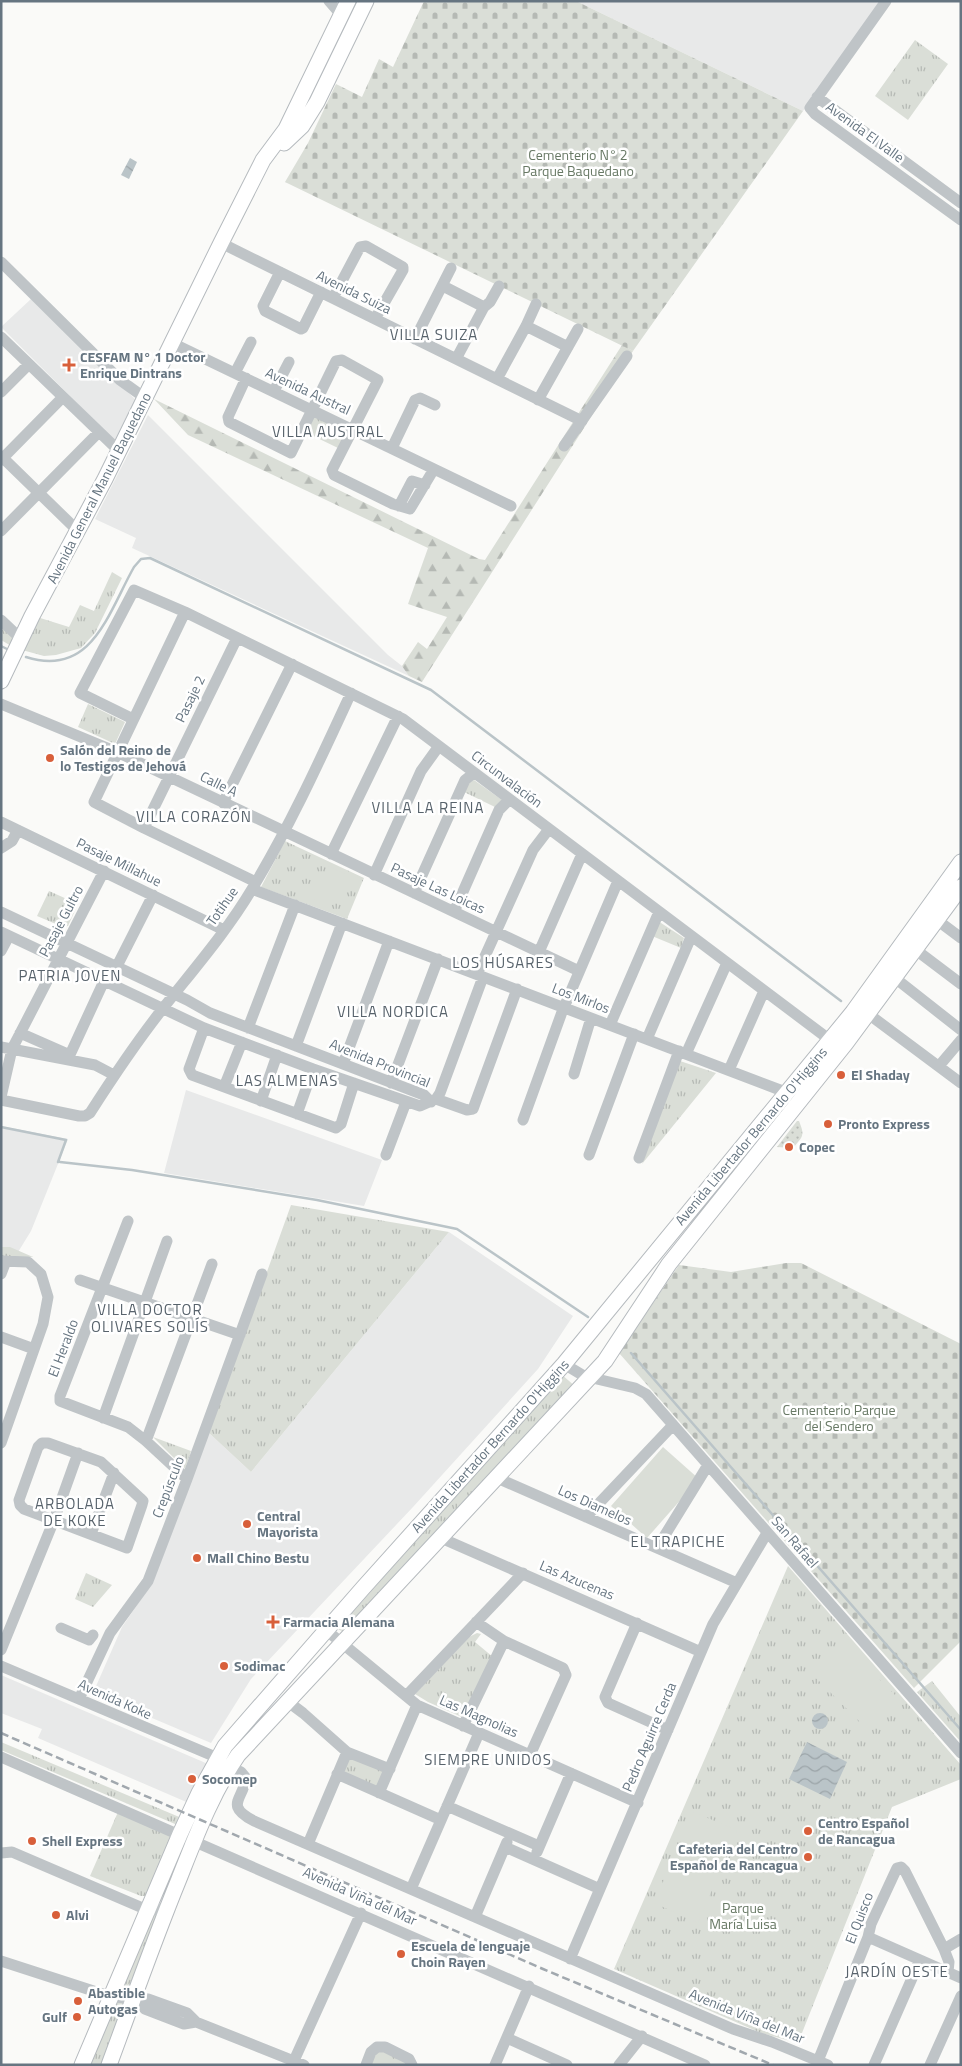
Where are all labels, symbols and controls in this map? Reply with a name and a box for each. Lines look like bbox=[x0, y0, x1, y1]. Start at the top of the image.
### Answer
street label: Avenida El Valle bbox=[822, 96, 909, 167]
park label: Cementerio N° 2 Parque Baquedano bbox=[522, 144, 634, 181]
street label: Avenida Suiza bbox=[313, 264, 395, 319]
district label: VILLA SUIZA bbox=[390, 323, 478, 346]
place label: CESFAM N° 1 Doctor Enrique Dintrans bbox=[80, 346, 206, 383]
marker: CESFAM N° 1 Doctor Enrique Dintrans bbox=[62, 358, 76, 372]
street label: Avenida Austral bbox=[262, 362, 354, 420]
street label: Avenida General Manuel Baquedano bbox=[41, 388, 156, 587]
district label: VILLA AUSTRAL bbox=[272, 420, 384, 443]
street label: Pasaje 2 bbox=[169, 672, 210, 726]
place label: Salón del Reino de lo Testigos de Jehová bbox=[60, 739, 186, 776]
street label: Circunvalación bbox=[467, 745, 547, 812]
marker: Salón del Reino de lo Testigos de Jehová bbox=[44, 752, 56, 764]
street label: Calle A bbox=[197, 765, 242, 802]
district label: VILLA LA REINA bbox=[372, 796, 484, 819]
district label: VILLA CORAZÓN bbox=[136, 805, 252, 828]
street label: Pasaje Millahue bbox=[73, 832, 165, 891]
street label: Pasaje Las Loicas bbox=[388, 856, 489, 919]
street label: Pasaje Gultro bbox=[33, 881, 88, 960]
street label: Totihue bbox=[201, 882, 243, 930]
district label: LOS HÚSARES bbox=[452, 951, 554, 974]
district label: PATRIA JOVEN bbox=[19, 964, 121, 987]
street label: Los Mirlos bbox=[549, 977, 613, 1018]
district label: VILLA NORDICA bbox=[337, 1000, 449, 1023]
street label: Avenida Provincial bbox=[327, 1033, 434, 1092]
street label: Avenida Libertador Bernardo O'Higgins bbox=[670, 1042, 832, 1229]
place label: El Shaday bbox=[851, 1064, 910, 1085]
district label: LAS ALMENAS bbox=[236, 1069, 338, 1092]
marker: El Shaday bbox=[835, 1069, 847, 1081]
place label: Pronto Express bbox=[838, 1113, 930, 1134]
marker: Pronto Express bbox=[822, 1118, 834, 1130]
place label: Copec bbox=[799, 1136, 835, 1157]
marker: Copec bbox=[783, 1141, 795, 1153]
district label: VILLA DOCTOR OLIVARES SOLÍS bbox=[91, 1298, 209, 1338]
street label: El Heraldo bbox=[42, 1316, 83, 1380]
street label: Avenida Libertador Bernardo O'Higgins bbox=[406, 1354, 573, 1537]
park label: Cementerio Parque del Sendero bbox=[783, 1399, 895, 1436]
street label: Crepúsculo bbox=[146, 1453, 189, 1521]
street label: Los Diamelos bbox=[555, 1479, 635, 1530]
district label: ARBOLADA DE KOKE bbox=[35, 1492, 115, 1532]
place label: Central Mayorista bbox=[257, 1505, 318, 1542]
street label: San Rafael bbox=[767, 1511, 824, 1572]
marker: Central Mayorista bbox=[241, 1518, 253, 1530]
district label: EL TRAPICHE bbox=[631, 1530, 725, 1553]
place label: Mall Chino Bestu bbox=[207, 1547, 309, 1568]
marker: Mall Chino Bestu bbox=[191, 1552, 203, 1564]
street label: Las Azucenas bbox=[536, 1554, 618, 1605]
place label: Farmacia Alemana bbox=[283, 1611, 395, 1632]
marker: Farmacia Alemana bbox=[267, 1616, 279, 1628]
place label: Sodimac bbox=[234, 1655, 286, 1676]
marker: Sodimac bbox=[218, 1660, 230, 1672]
street label: Avenida Koke bbox=[75, 1673, 155, 1724]
street label: Pedro Aguirre Cerda bbox=[616, 1679, 681, 1795]
street label: Las Magnolias bbox=[437, 1689, 522, 1742]
district label: SIEMPRE UNIDOS bbox=[424, 1748, 552, 1771]
place label: Socomep bbox=[202, 1768, 258, 1789]
marker: Socomep bbox=[186, 1773, 198, 1785]
place label: Centro Español de Rancagua bbox=[818, 1812, 909, 1849]
marker: Centro Español de Rancagua bbox=[802, 1825, 814, 1837]
place label: Shell Express bbox=[42, 1830, 123, 1851]
marker: Shell Express bbox=[26, 1835, 38, 1847]
place label: Cafeteria del Centro Español de Rancagua bbox=[670, 1838, 798, 1875]
marker: Cafeteria del Centro Español de Rancagua bbox=[802, 1851, 814, 1863]
street label: Avenida Viña del Mar bbox=[300, 1861, 421, 1930]
street label: El Quisco bbox=[839, 1889, 878, 1947]
park label: Parque María Luisa bbox=[709, 1897, 777, 1934]
place label: Alvi bbox=[66, 1904, 89, 1925]
marker: Alvi bbox=[50, 1909, 62, 1921]
place label: Escuela de lenguaje Choin Rayen bbox=[411, 1935, 530, 1972]
marker: Escuela de lenguaje Choin Rayen bbox=[395, 1948, 407, 1960]
district label: JARDÍN OESTE bbox=[845, 1960, 949, 1983]
place label: Abastible Autogas bbox=[88, 1982, 145, 2019]
street label: Avenida Viña del Mar bbox=[686, 1983, 808, 2048]
marker: Abastible Autogas bbox=[72, 1995, 84, 2007]
place label: Gulf bbox=[42, 2006, 67, 2027]
marker: Gulf bbox=[71, 2011, 83, 2023]

